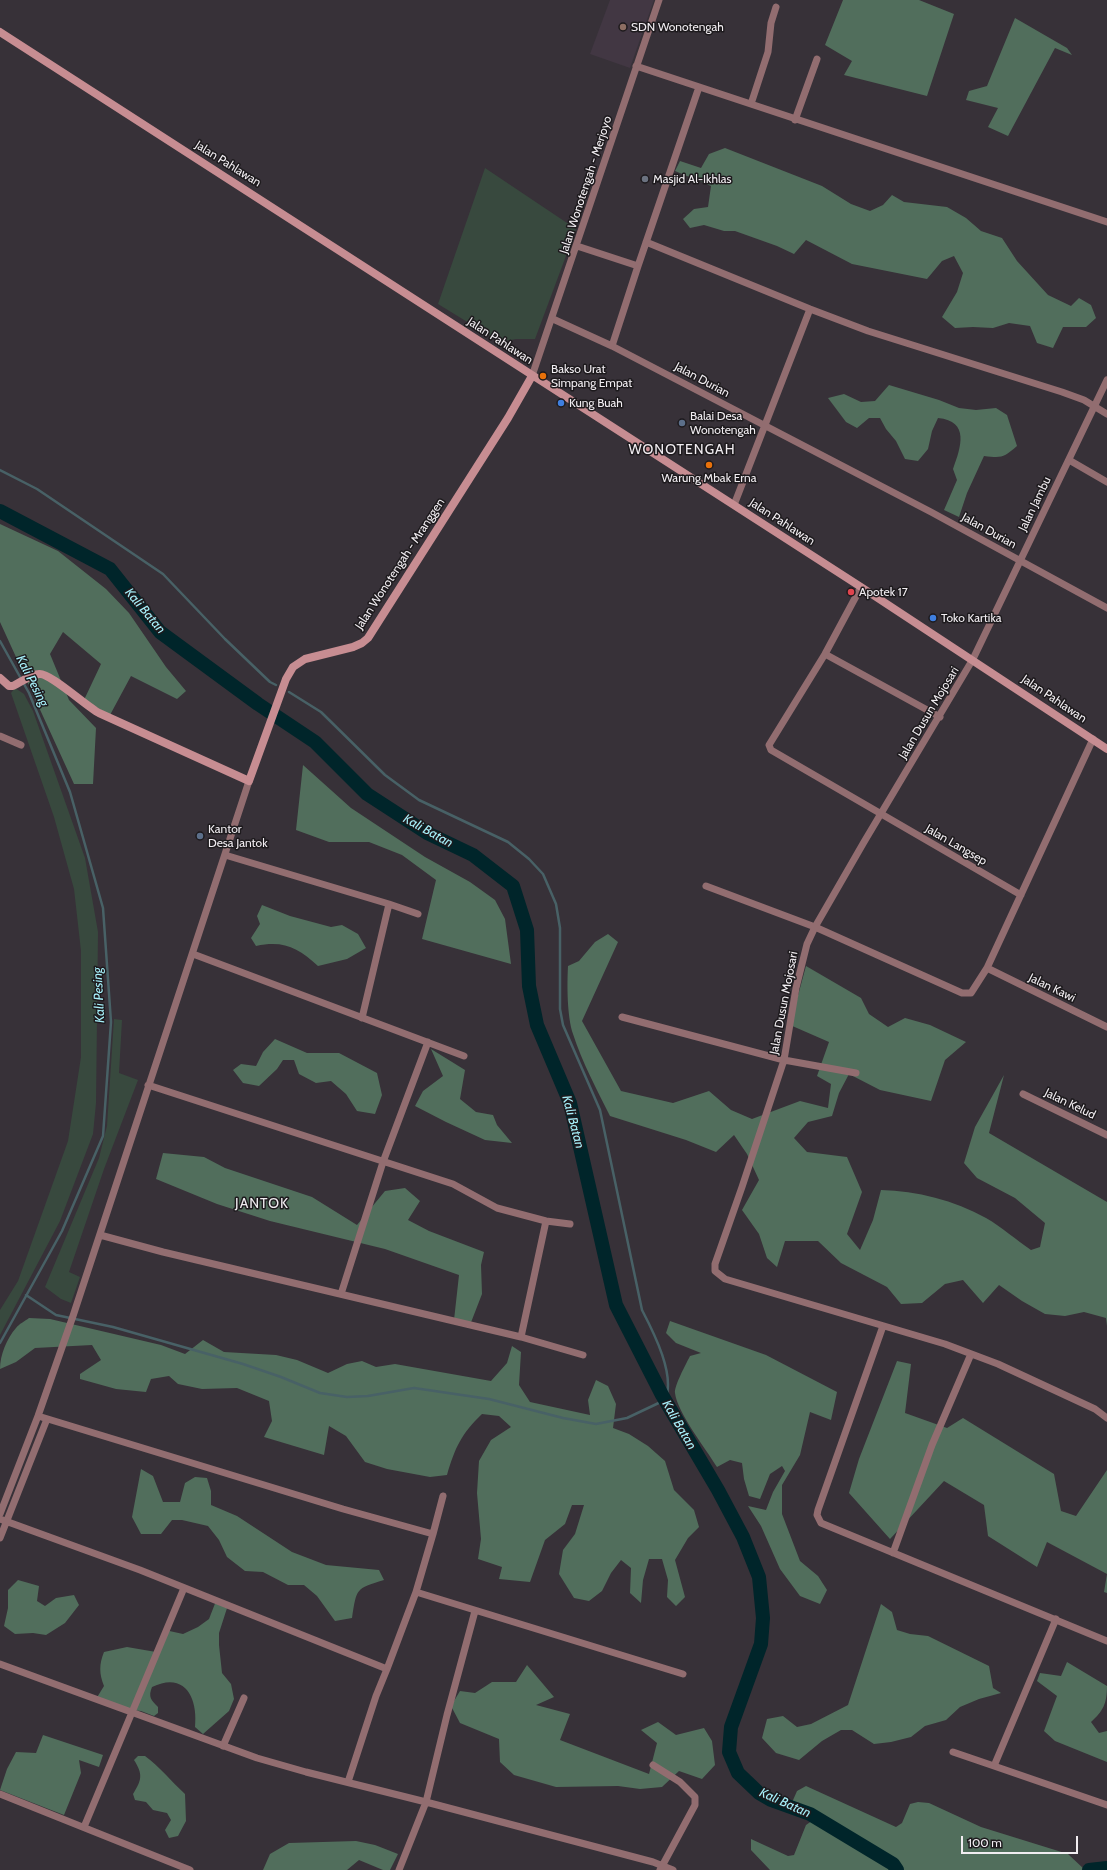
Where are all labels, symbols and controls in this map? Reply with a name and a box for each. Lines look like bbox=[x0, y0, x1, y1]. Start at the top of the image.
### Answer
place label: SDN Wonotengah bbox=[631, 20, 724, 34]
marker: SDN Wonotengah bbox=[618, 22, 628, 32]
street label: Jalan Wonotengah - Merjoyo bbox=[557, 114, 615, 256]
street label: Jalan Pahlawan bbox=[192, 138, 264, 190]
place label: Masjid Al-Ikhlas bbox=[653, 172, 731, 186]
marker: Masjid Al-Ikhlas bbox=[640, 174, 650, 184]
street label: Jalan Pahlawan bbox=[465, 314, 535, 368]
street label: Jalan Durian bbox=[672, 359, 732, 401]
place label: Bakso Urat Simpang Empat bbox=[551, 362, 632, 390]
marker: Bakso Urat Simpang Empat bbox=[538, 371, 548, 381]
place label: Kung Buah bbox=[569, 396, 623, 410]
marker: Kung Buah bbox=[556, 398, 566, 408]
place label: Balai Desa Wonotengah bbox=[690, 409, 756, 437]
marker: Balai Desa Wonotengah bbox=[677, 418, 687, 428]
district label: WONOTENGAH bbox=[628, 442, 736, 458]
marker: Warung Mbak Erna bbox=[704, 460, 714, 470]
place label: Warung Mbak Erna bbox=[661, 471, 757, 485]
street label: Jalan Jambu bbox=[1016, 474, 1054, 534]
street label: Jalan Pahlawan bbox=[747, 495, 817, 549]
street label: Jalan Wonotengah - Mranggen bbox=[352, 496, 448, 632]
street label: Jalan Durian bbox=[959, 510, 1019, 552]
water label: Kali Batan bbox=[122, 585, 168, 637]
place label: Apotek 17 bbox=[859, 585, 908, 599]
marker: Apotek 17 bbox=[846, 587, 856, 597]
place label: Toko Kartika bbox=[941, 611, 1001, 625]
marker: Toko Kartika bbox=[928, 613, 938, 623]
water label: Kali Pesing bbox=[12, 653, 52, 709]
street label: Jalan Dusun Mojosari bbox=[896, 664, 962, 762]
street label: Jalan Pahlawan bbox=[1019, 672, 1089, 726]
water label: Kali Batan bbox=[400, 811, 456, 851]
place label: Kantor Desa Jantok bbox=[208, 822, 268, 850]
street label: Jalan Langsep bbox=[923, 822, 989, 868]
marker: Kantor Desa Jantok bbox=[195, 831, 205, 841]
street label: Jalan Dusun Mojosari bbox=[767, 950, 801, 1056]
water label: Kali Pesing bbox=[90, 967, 108, 1023]
street label: Jalan Kawi bbox=[1026, 970, 1078, 1006]
street label: Jalan Kelud bbox=[1042, 1085, 1098, 1123]
water label: Kali Batan bbox=[558, 1094, 588, 1150]
district label: JANTOK bbox=[235, 1196, 289, 1212]
water label: Kali Batan bbox=[659, 1398, 699, 1452]
water label: Kali Batan bbox=[757, 1785, 813, 1821]
scale bar bbox=[963, 1828, 1080, 1854]
text: 100 m bbox=[968, 1835, 1002, 1850]

